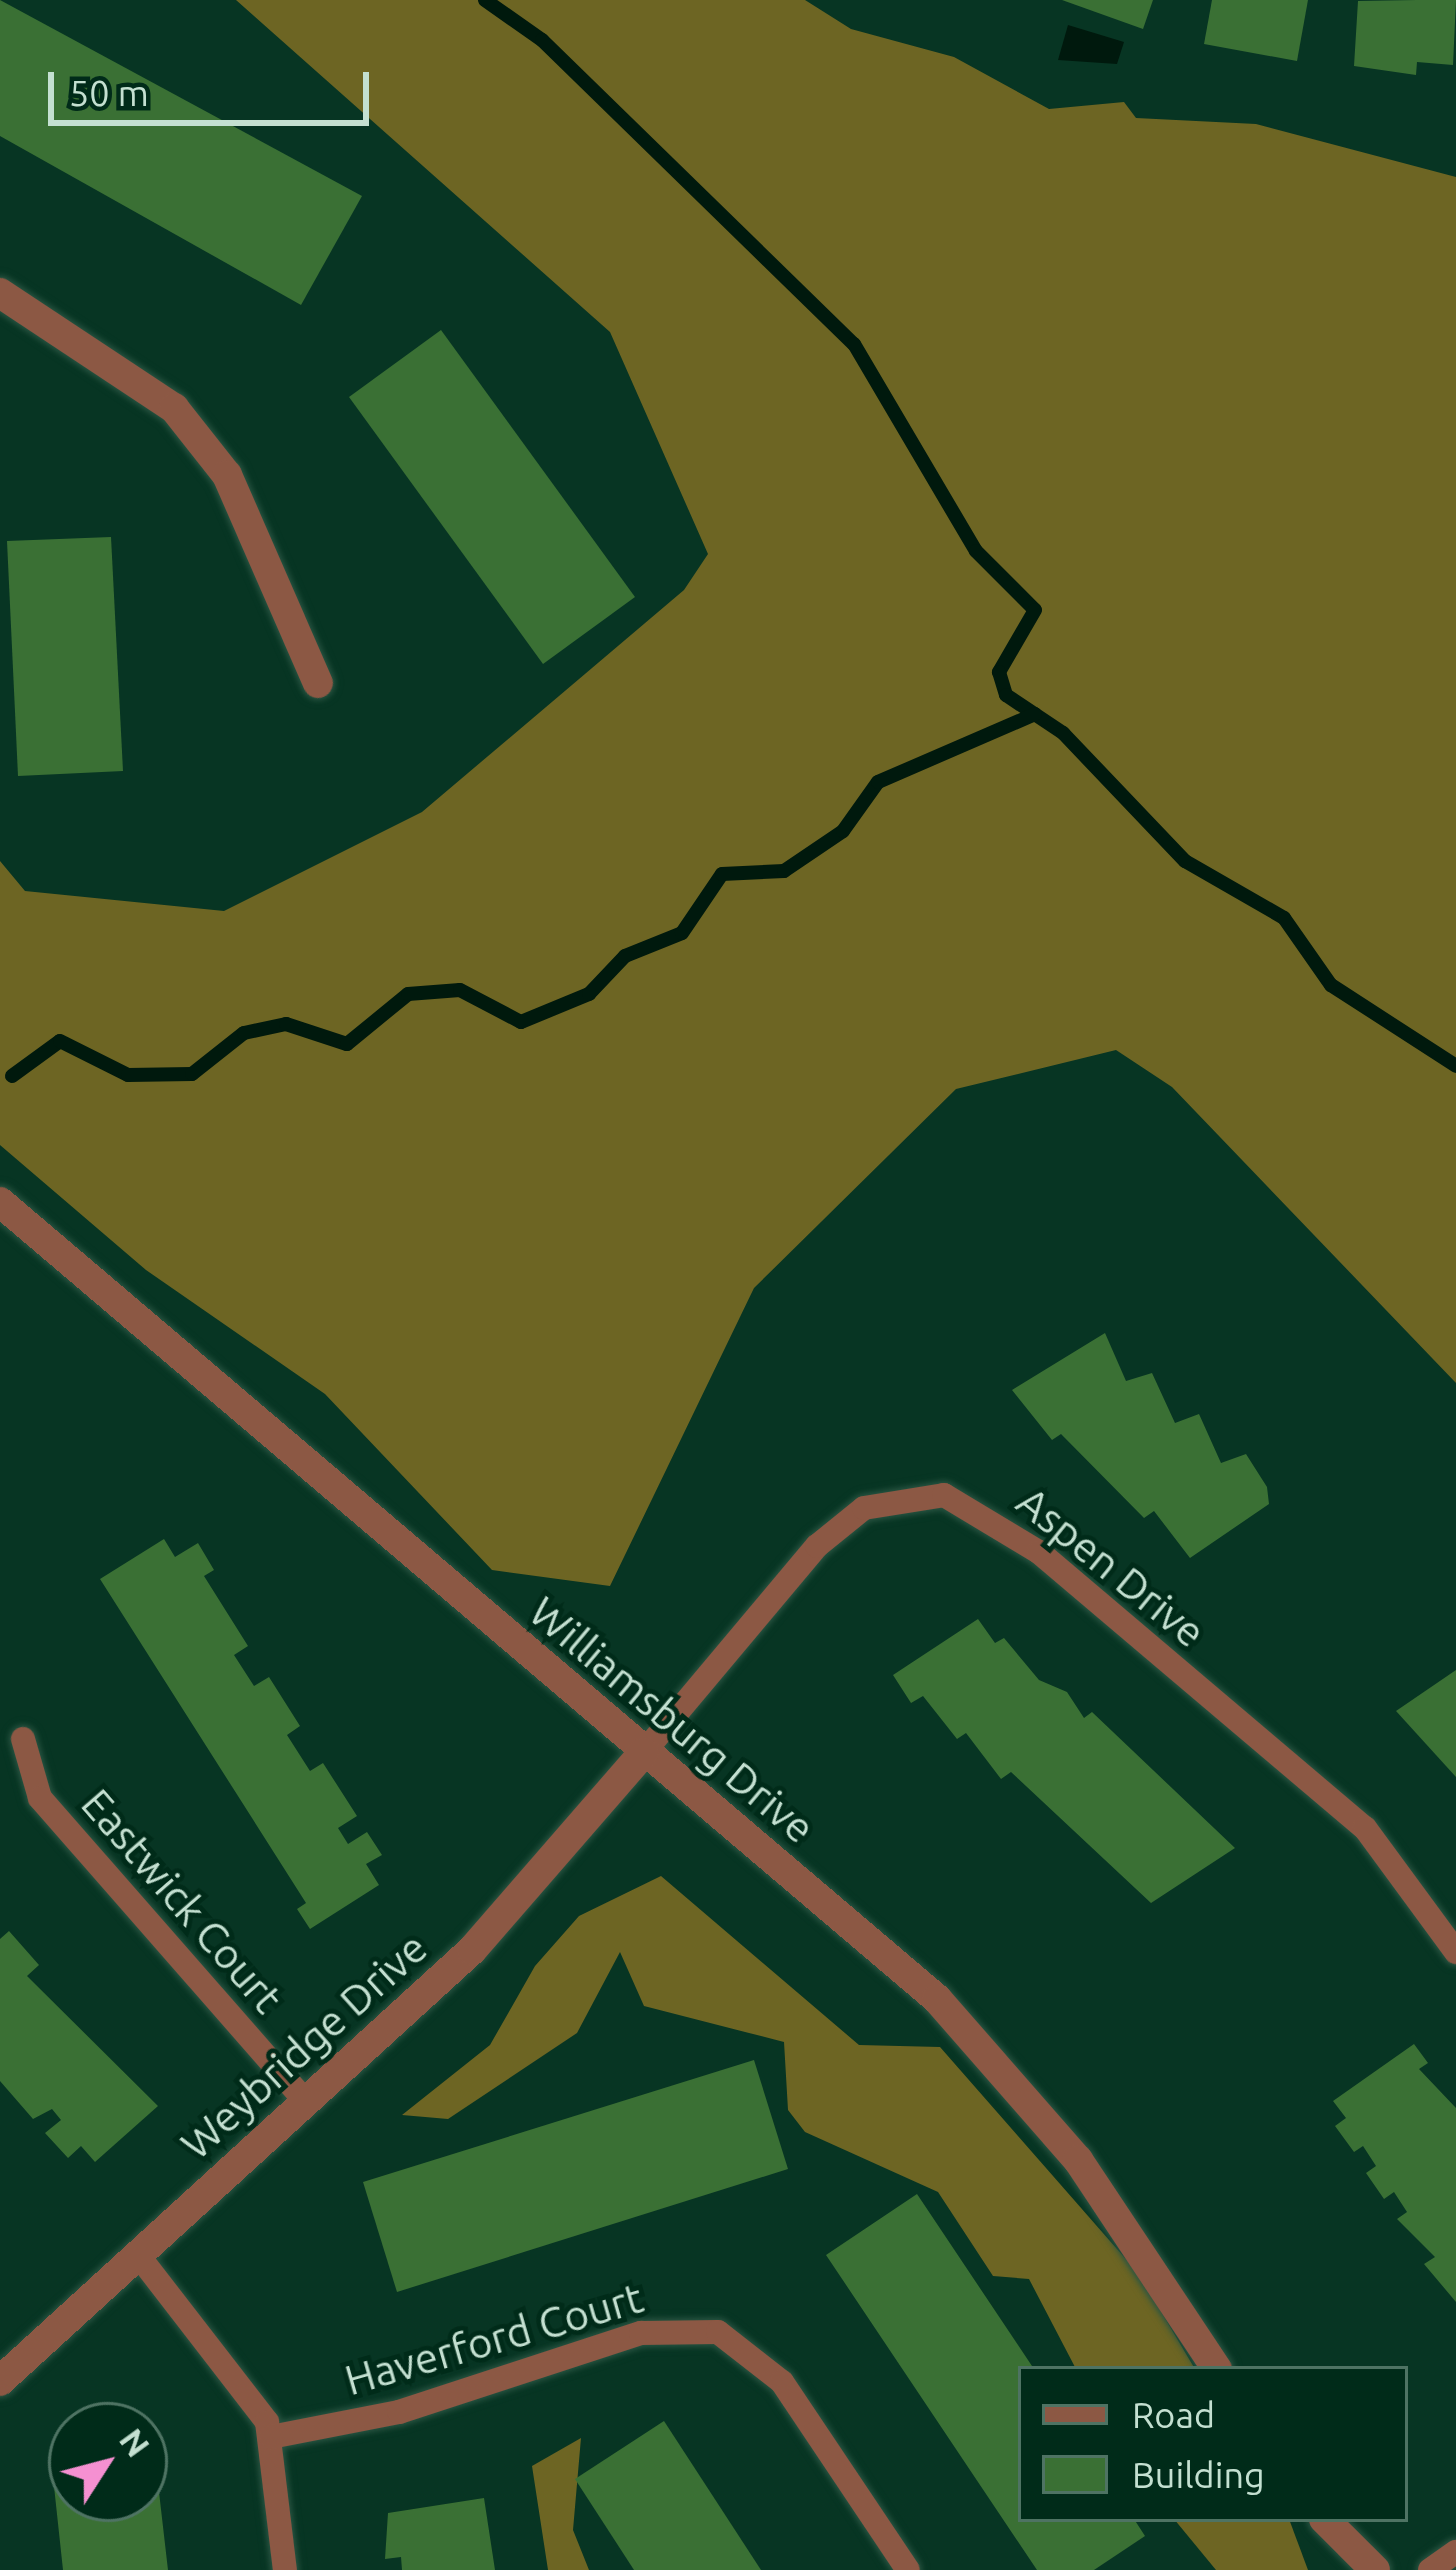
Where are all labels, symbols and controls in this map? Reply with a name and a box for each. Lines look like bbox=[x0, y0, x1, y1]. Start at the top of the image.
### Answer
scale bar bbox=[54, 48, 375, 122]
text: 50 m bbox=[69, 72, 149, 113]
street label: Aspen Drive bbox=[1007, 1476, 1215, 1658]
street label: Williamsburg Drive bbox=[520, 1586, 824, 1854]
street label: Eastwick Court bbox=[71, 1779, 293, 2023]
street label: Weybridge Drive bbox=[171, 1923, 437, 2169]
street label: Haverford Court bbox=[339, 2272, 649, 2406]
legend bbox=[1018, 2366, 1408, 2522]
text: Road bbox=[1132, 2394, 1215, 2435]
north arrow bbox=[48, 2402, 168, 2522]
text: N bbox=[113, 2421, 157, 2463]
text: Building bbox=[1132, 2454, 1265, 2495]

